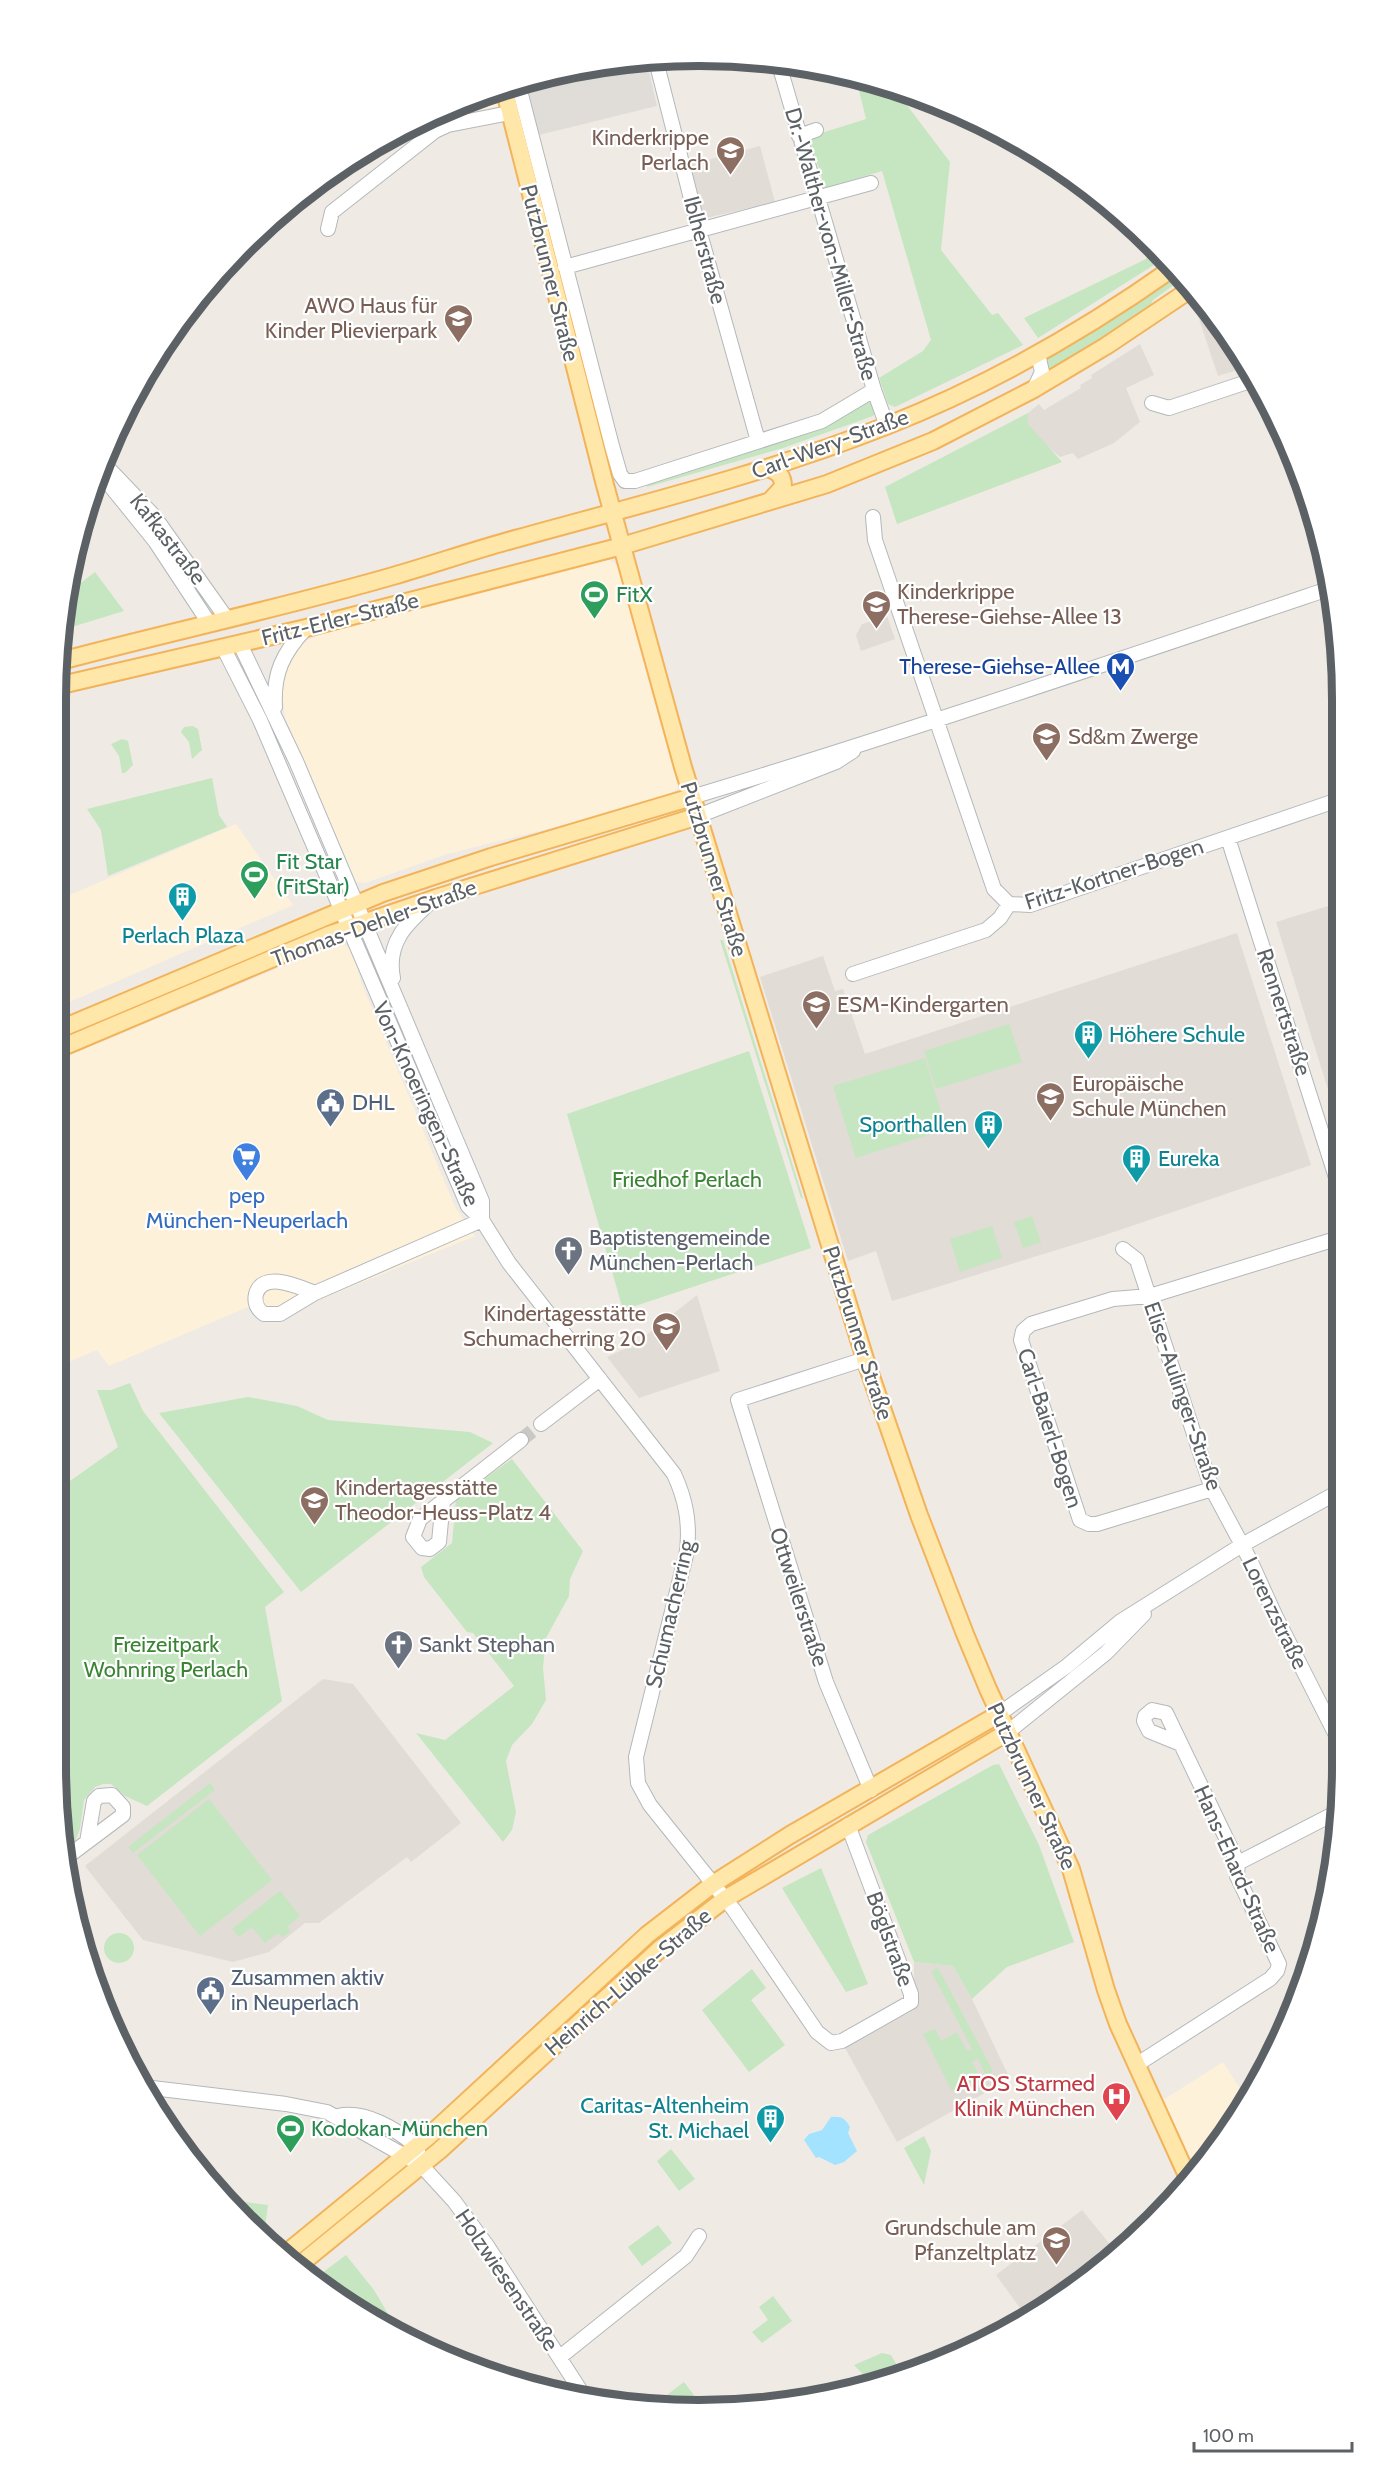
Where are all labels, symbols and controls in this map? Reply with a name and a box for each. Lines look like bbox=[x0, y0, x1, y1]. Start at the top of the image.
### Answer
street label: Dr.-Walther-von-Miller-Straße bbox=[779, 104, 883, 384]
place label: Kinderkrippe Perlach bbox=[591, 124, 709, 176]
school or university icon: Kinderkrippe Perlach bbox=[714, 134, 746, 176]
street label: Putzbrunner Straße bbox=[515, 182, 585, 364]
street label: Iblherstraße bbox=[678, 193, 732, 307]
place label: AWO Haus für Kinder Plievierpark bbox=[265, 292, 437, 344]
school or university icon: AWO Haus für Kinder Plievierpark bbox=[442, 302, 474, 344]
street label: Carl-Wery-Straße bbox=[748, 403, 912, 485]
street label: Kafkastraße bbox=[124, 488, 212, 590]
sports icon: FitX bbox=[579, 578, 611, 620]
place label: Kinderkrippe Therese-Giehse-Allee 13 bbox=[897, 578, 1122, 630]
place label: FitX bbox=[616, 581, 652, 608]
street label: Fritz-Erler-Straße bbox=[259, 586, 421, 652]
school or university icon: Kinderkrippe Therese-Giehse-Allee 13 bbox=[860, 588, 892, 630]
metro station icon: Therese-Giehse-Allee bbox=[1105, 650, 1137, 692]
place label: Therese-Giehse-Allee bbox=[899, 653, 1100, 680]
school or university icon: Sd&m Zwerge bbox=[1031, 720, 1063, 762]
place label: Sd&m Zwerge bbox=[1068, 723, 1198, 750]
street label: Putzbrunner Straße bbox=[675, 778, 753, 960]
street label: Fritz-Kortner-Bogen bbox=[1021, 832, 1207, 916]
place label: Fit Star (FitStar) bbox=[276, 848, 350, 900]
sports icon: Fit Star (FitStar) bbox=[239, 858, 271, 900]
street label: Thomas-Dehler-Straße bbox=[268, 873, 480, 973]
building icon: Perlach Plaza bbox=[167, 880, 199, 922]
place label: Perlach Plaza bbox=[122, 922, 245, 949]
street label: Rennertstraße bbox=[1251, 945, 1317, 1079]
school or university icon: ESM-Kindergarten bbox=[800, 988, 832, 1030]
place label: ESM-Kindergarten bbox=[837, 991, 1009, 1018]
street label: Von-Knoeringen-Straße bbox=[367, 997, 485, 1211]
building icon: Höhere Schule bbox=[1072, 1018, 1104, 1060]
place label: Höhere Schule bbox=[1109, 1021, 1245, 1048]
place label: Europäische Schule München bbox=[1072, 1070, 1226, 1122]
school or university icon: Europäische Schule München bbox=[1035, 1080, 1067, 1122]
public building icon: DHL bbox=[315, 1086, 347, 1128]
place label: DHL bbox=[352, 1089, 395, 1116]
building icon: Sporthallen bbox=[972, 1108, 1004, 1150]
place label: Sporthallen bbox=[859, 1111, 967, 1138]
supermarket icon: pep München-Neuperlach bbox=[231, 1140, 263, 1182]
building icon: Eureka bbox=[1121, 1142, 1153, 1184]
place label: Eureka bbox=[1158, 1145, 1220, 1172]
park label: Friedhof Perlach bbox=[612, 1166, 762, 1193]
place label: pep München-Neuperlach bbox=[146, 1182, 348, 1234]
place label: Baptistengemeinde München-Perlach bbox=[589, 1224, 770, 1276]
church icon: Baptistengemeinde München-Perlach bbox=[552, 1234, 584, 1276]
street label: Putzbrunner Straße bbox=[817, 1243, 899, 1423]
street label: Elise-Aulinger-Straße bbox=[1138, 1298, 1228, 1494]
place label: Kindertagesstätte Schumacherring 20 bbox=[463, 1300, 646, 1352]
school or university icon: Kindertagesstätte Schumacherring 20 bbox=[651, 1310, 683, 1352]
street label: Carl-Baierl-Bogen bbox=[1011, 1345, 1089, 1511]
place label: Kindertagesstätte Theodor-Heuss-Platz 4 bbox=[335, 1474, 551, 1526]
school or university icon: Kindertagesstätte Theodor-Heuss-Platz 4 bbox=[298, 1484, 330, 1526]
street label: Ottweilerstraße bbox=[764, 1524, 834, 1670]
street label: Schumacherring bbox=[640, 1536, 700, 1691]
street label: Lorenzstraße bbox=[1236, 1553, 1314, 1673]
church icon: Sankt Stephan bbox=[382, 1628, 414, 1670]
park label: Freizeitpark Wohnring Perlach bbox=[84, 1631, 248, 1683]
place label: Sankt Stephan bbox=[419, 1631, 555, 1658]
street label: Putzbrunner Straße bbox=[981, 1698, 1083, 1874]
street label: Hans-Ehard-Straße bbox=[1188, 1781, 1286, 1957]
street label: Böglstraße bbox=[860, 1888, 920, 1990]
street label: Heinrich-Lübke-Straße bbox=[539, 1902, 717, 2062]
place label: Zusammen aktiv in Neuperlach bbox=[231, 1964, 384, 2016]
public building icon: Zusammen aktiv in Neuperlach bbox=[194, 1974, 226, 2016]
place label: ATOS Starmed Klinik München bbox=[954, 2070, 1095, 2122]
hospital icon: ATOS Starmed Klinik München bbox=[1100, 2080, 1132, 2122]
place label: Caritas-Altenheim St. Michael bbox=[580, 2092, 750, 2144]
building icon: Caritas-Altenheim St. Michael bbox=[754, 2102, 786, 2144]
sports icon: Kodokan-München bbox=[274, 2112, 306, 2154]
place label: Kodokan-München bbox=[311, 2115, 488, 2142]
street label: Holzwiesenstraße bbox=[450, 2204, 564, 2356]
place label: Grundschule am Pfanzeltplatz bbox=[885, 2214, 1036, 2266]
school or university icon: Grundschule am Pfanzeltplatz bbox=[1041, 2224, 1073, 2266]
scale bar bbox=[1194, 2415, 1352, 2453]
text: 100 m bbox=[1203, 2425, 1254, 2447]

